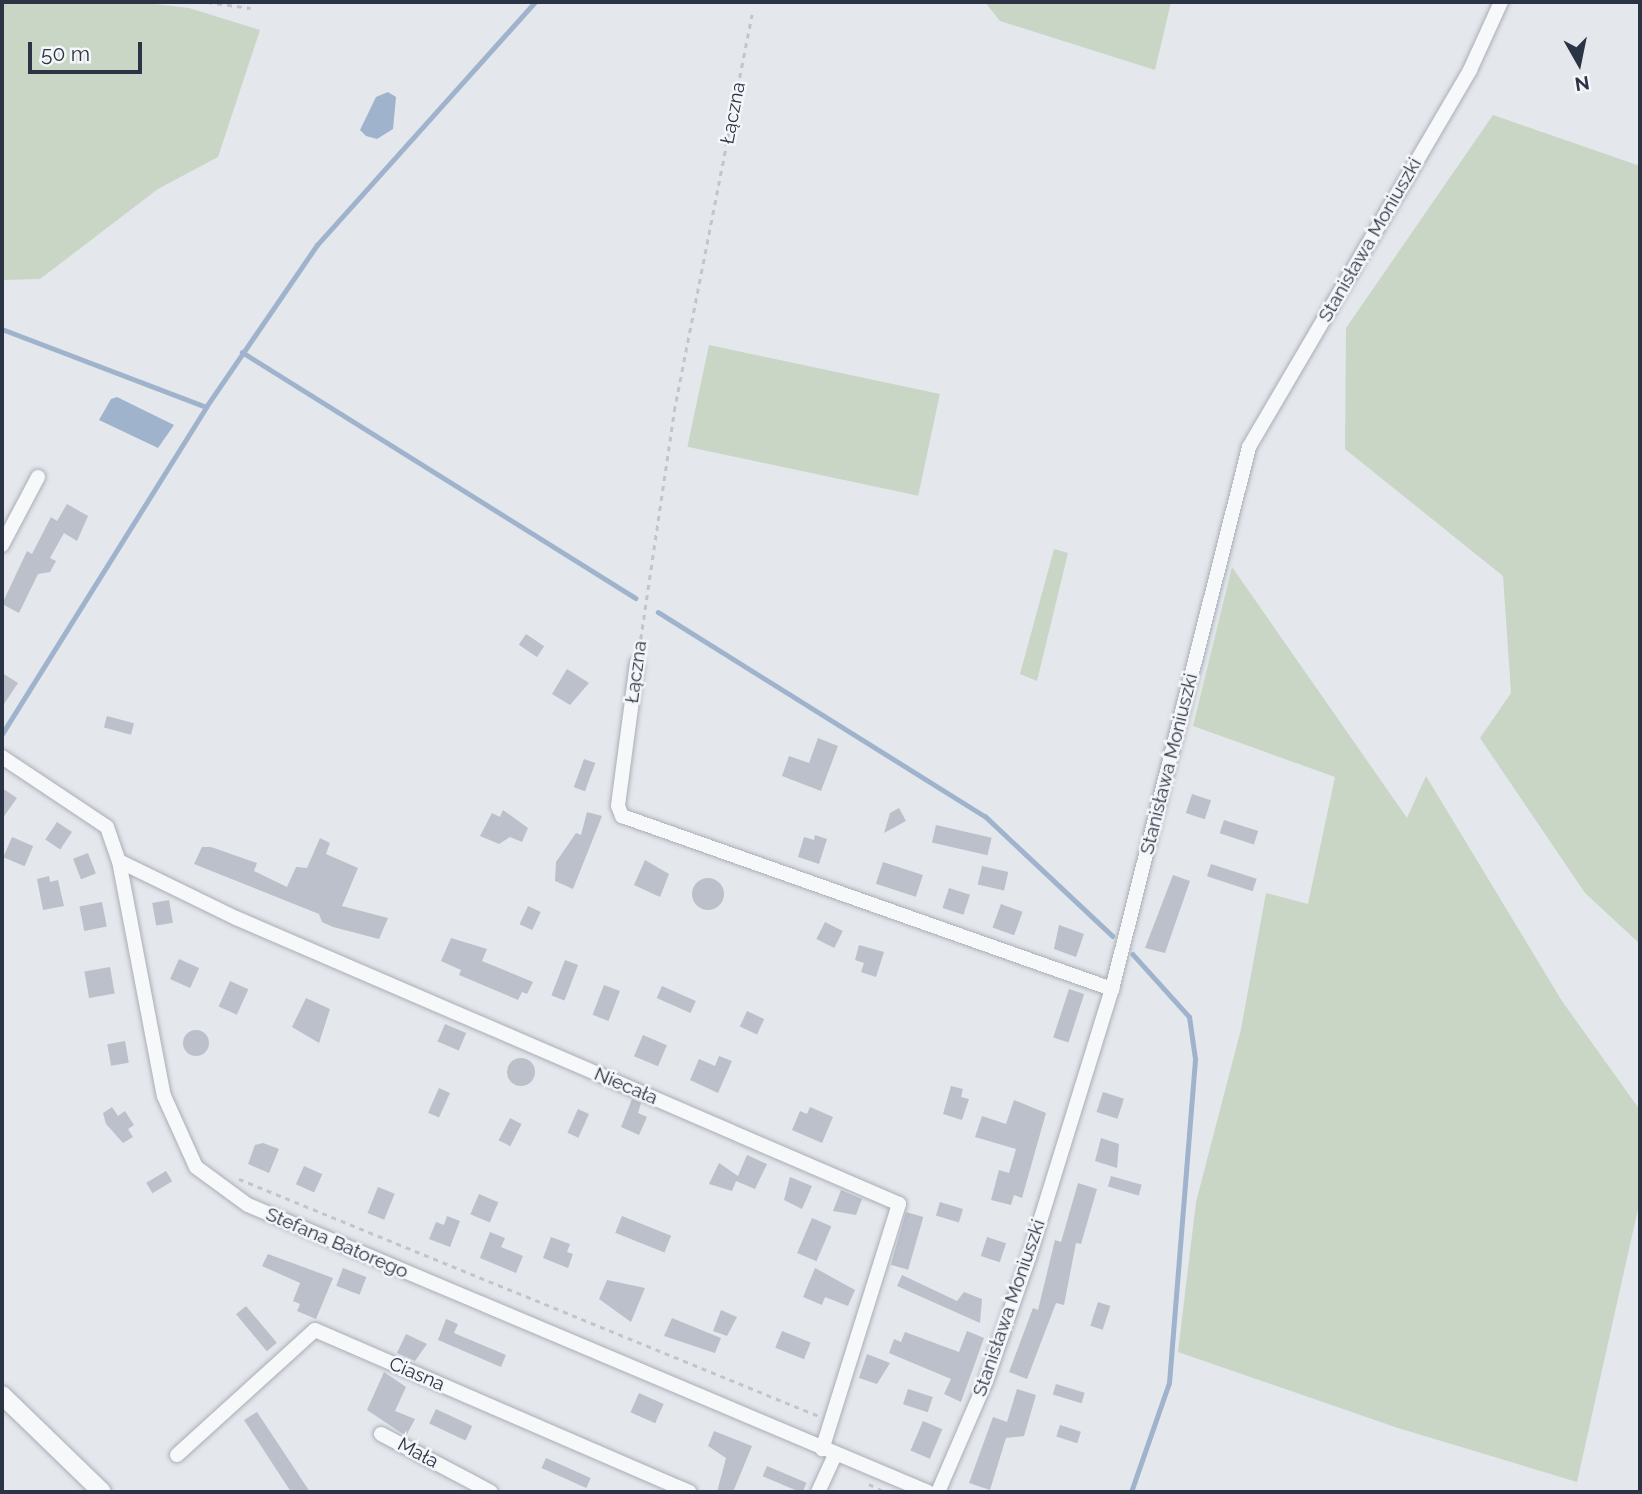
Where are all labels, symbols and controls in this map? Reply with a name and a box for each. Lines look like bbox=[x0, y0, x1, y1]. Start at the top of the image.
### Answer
scale bar bbox=[32, 28, 145, 72]
north arrow bbox=[1544, 28, 1614, 98]
text: 50 m bbox=[41, 41, 90, 66]
text: N bbox=[1573, 72, 1591, 96]
street label: Łączna bbox=[716, 80, 750, 146]
street label: Stanisława Moniuszki bbox=[1314, 154, 1426, 326]
street label: Łączna bbox=[620, 639, 652, 705]
street label: Stanisława Moniuszki bbox=[1135, 671, 1203, 857]
street label: Niecała bbox=[591, 1062, 661, 1110]
street label: Stefana Batorego bbox=[262, 1203, 412, 1283]
street label: Stanisława Moniuszki bbox=[968, 1217, 1050, 1399]
street label: Ciasna bbox=[386, 1352, 448, 1396]
street label: Mała bbox=[394, 1433, 442, 1473]

